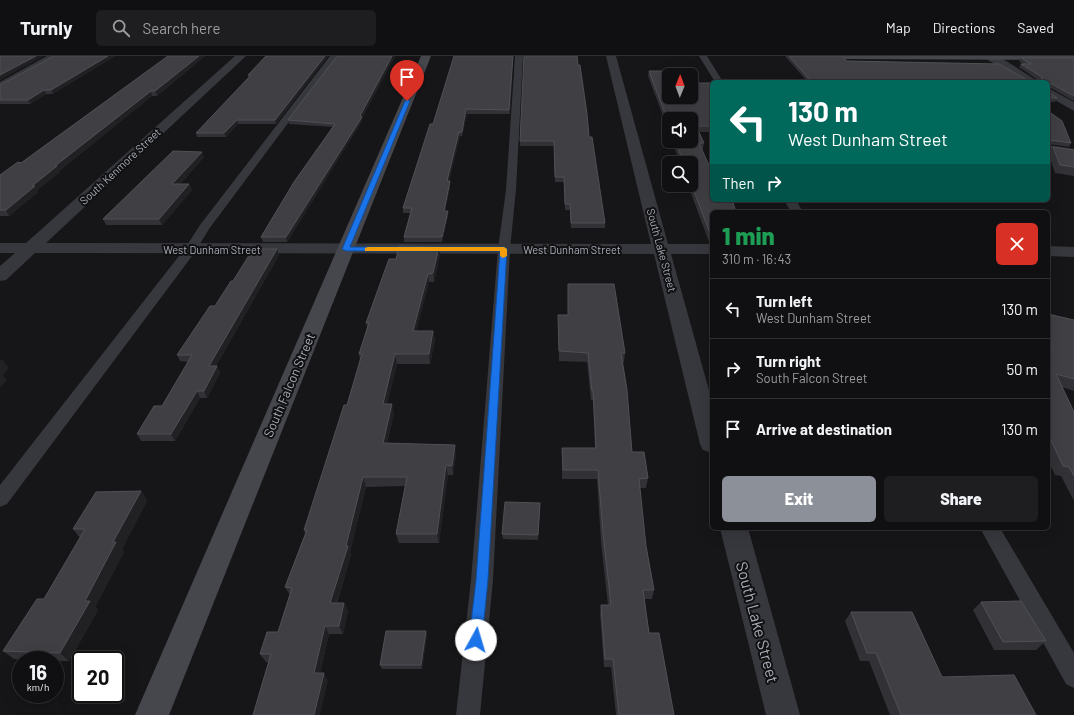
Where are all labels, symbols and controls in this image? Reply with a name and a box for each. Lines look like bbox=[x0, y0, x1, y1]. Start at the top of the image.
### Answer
search box bbox=[96, 10, 376, 46]
text: Turnly bbox=[20, 16, 72, 39]
icon: search bbox=[110, 17, 132, 39]
text: Search here bbox=[142, 19, 220, 37]
text: Map bbox=[886, 19, 911, 36]
text: Directions bbox=[933, 19, 995, 36]
text: Saved bbox=[1017, 19, 1054, 36]
pin bbox=[390, 60, 424, 101]
icon: arrive bbox=[396, 66, 418, 88]
north arrow bbox=[662, 68, 698, 104]
map controls bbox=[662, 68, 698, 192]
text: 130 m bbox=[788, 94, 858, 128]
icon: left bbox=[722, 96, 774, 148]
button: sound bbox=[662, 112, 698, 148]
street label: South Kenmore Street bbox=[77, 125, 163, 207]
text: West Dunham Street bbox=[788, 128, 948, 150]
button: search bbox=[662, 156, 698, 192]
icon: right bbox=[763, 172, 785, 194]
text: Then bbox=[722, 174, 755, 192]
street label: South Lake Street bbox=[645, 207, 679, 293]
text: 1 min bbox=[722, 221, 775, 250]
button: close bbox=[996, 223, 1038, 265]
street label: West Dunham Street bbox=[163, 243, 261, 256]
street label: West Dunham Street bbox=[523, 243, 621, 256]
text: 310 m · 16:43 bbox=[722, 251, 791, 267]
text: Turn left bbox=[756, 292, 812, 310]
icon: left bbox=[722, 298, 744, 320]
text: 130 m bbox=[1001, 300, 1038, 318]
text: West Dunham Street bbox=[756, 310, 871, 326]
street label: South Falcon Street bbox=[260, 331, 318, 439]
text: Turn right bbox=[756, 352, 821, 370]
icon: right bbox=[722, 358, 744, 380]
text: 50 m bbox=[1006, 360, 1038, 378]
text: South Falcon Street bbox=[756, 370, 868, 386]
icon: arrive bbox=[722, 418, 744, 440]
text: Arrive at destination bbox=[756, 420, 892, 438]
text: 130 m bbox=[1001, 420, 1038, 438]
button: Exit bbox=[722, 476, 876, 522]
button: Share bbox=[884, 476, 1038, 522]
street label: South Lake Street bbox=[733, 559, 783, 685]
position arrow bbox=[455, 619, 497, 661]
speed limit sign: 20 bbox=[72, 651, 124, 703]
text: 16 bbox=[29, 660, 47, 684]
text: km/h bbox=[27, 681, 49, 693]

